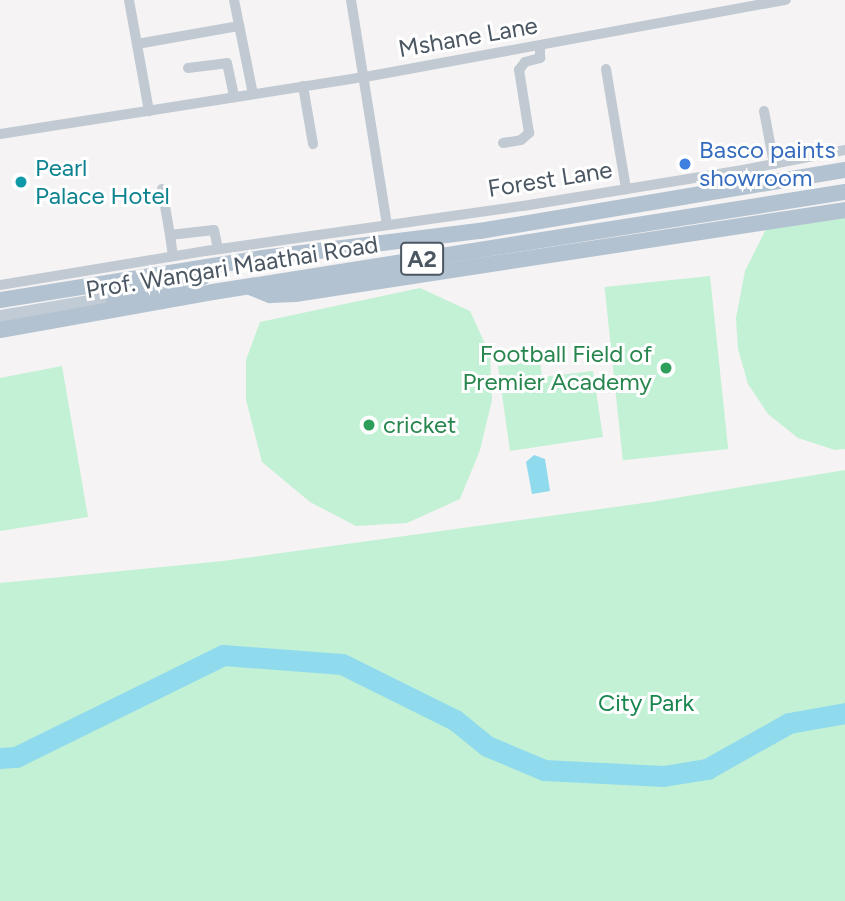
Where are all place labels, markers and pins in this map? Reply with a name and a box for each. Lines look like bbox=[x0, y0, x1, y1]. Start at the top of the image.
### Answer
place label: Basco paints showroom bbox=[699, 136, 836, 192]
place label: Pearl Palace Hotel bbox=[35, 154, 170, 210]
marker: Basco paints showroom bbox=[677, 156, 693, 172]
marker: Pearl Palace Hotel bbox=[13, 174, 29, 190]
place label: Football Field of Premier Academy bbox=[463, 340, 652, 396]
marker: Football Field of Premier Academy bbox=[658, 360, 674, 376]
place label: cricket bbox=[383, 411, 456, 439]
marker: cricket bbox=[361, 417, 377, 433]

